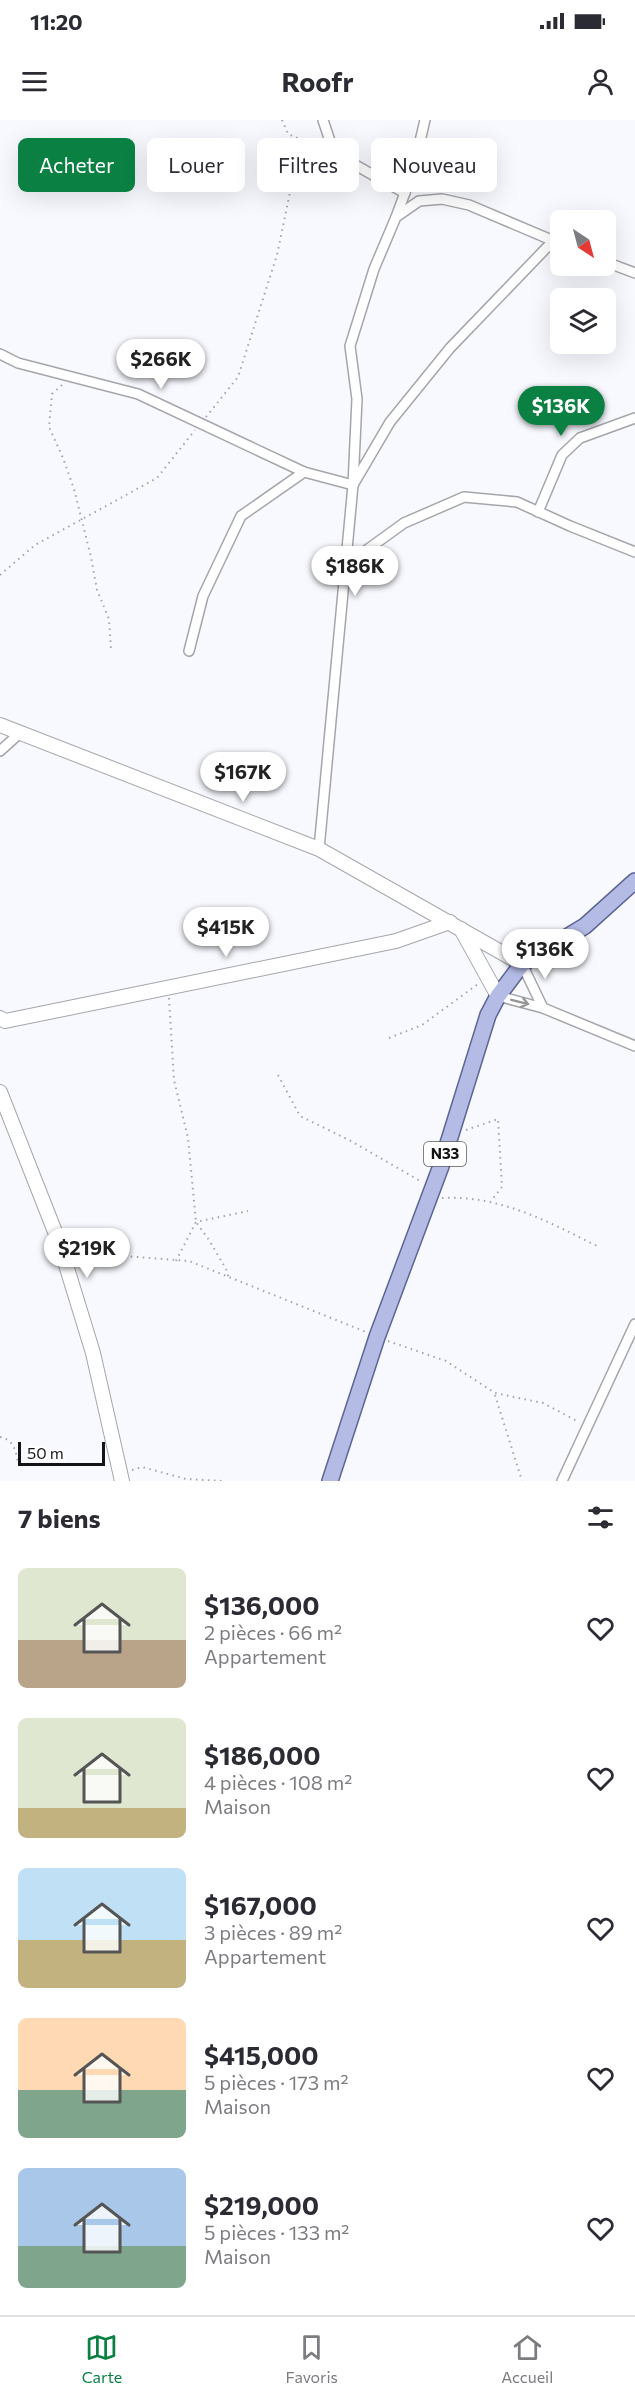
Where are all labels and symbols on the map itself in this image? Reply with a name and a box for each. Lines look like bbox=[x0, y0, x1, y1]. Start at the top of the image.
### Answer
north arrow bbox=[550, 210, 616, 276]
pin: $266K bbox=[119, 339, 203, 390]
pin: $136K bbox=[519, 386, 603, 437]
pin: $186K bbox=[313, 546, 397, 597]
pin: $167K bbox=[201, 752, 285, 803]
pin: $415K bbox=[184, 907, 268, 958]
pin: $136K bbox=[503, 929, 587, 980]
one-way arrow bbox=[511, 997, 530, 1009]
road number: N33 bbox=[424, 1142, 466, 1166]
pin: $219K bbox=[45, 1228, 129, 1279]
scale bar bbox=[18, 1439, 105, 1466]

